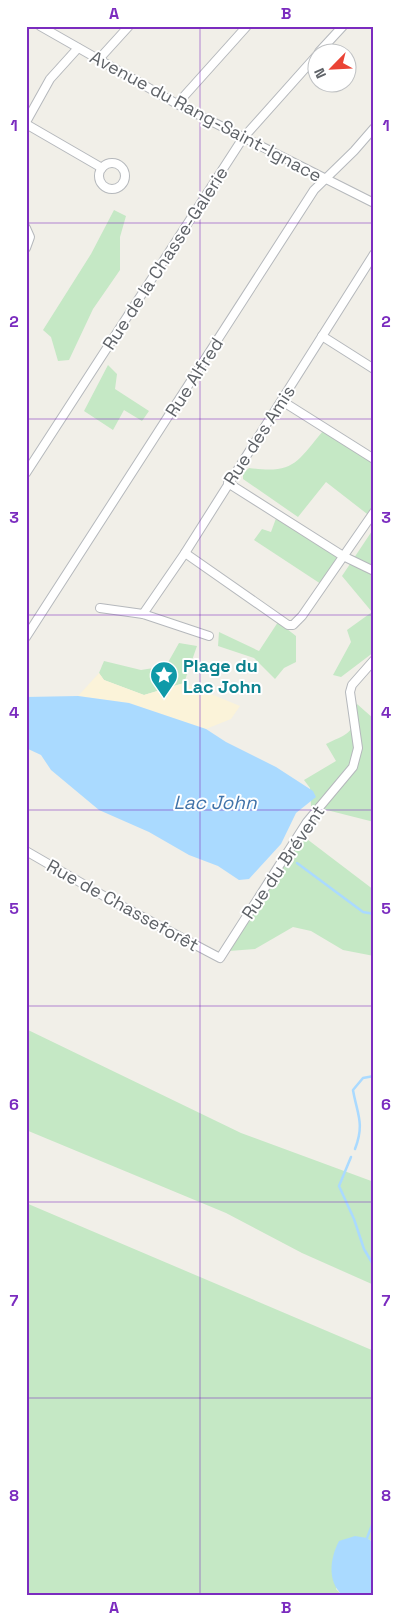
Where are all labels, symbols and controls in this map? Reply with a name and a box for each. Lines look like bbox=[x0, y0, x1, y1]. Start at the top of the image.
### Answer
text: A bbox=[109, 3, 119, 24]
text: B bbox=[281, 3, 291, 24]
north arrow bbox=[308, 42, 358, 92]
street label: Avenue du Rang-Saint-Ignace bbox=[86, 45, 326, 187]
text: N bbox=[310, 65, 330, 81]
text: 1 bbox=[10, 115, 18, 136]
text: 1 bbox=[382, 115, 390, 136]
street label: Rue de la Chasse-Galerie bbox=[97, 162, 233, 354]
text: 2 bbox=[9, 311, 19, 332]
text: 2 bbox=[381, 311, 391, 332]
street label: Rue Alfred bbox=[160, 333, 228, 421]
street label: Rue des Amis bbox=[218, 381, 300, 489]
text: 3 bbox=[9, 507, 19, 528]
text: 3 bbox=[381, 507, 391, 528]
place label: Plage du Lac John bbox=[183, 654, 262, 698]
place icon: Plage du Lac John bbox=[149, 660, 179, 699]
text: 4 bbox=[9, 702, 19, 723]
text: 4 bbox=[381, 702, 391, 723]
water label: Lac John bbox=[173, 790, 257, 815]
street label: Rue du Brévent bbox=[236, 801, 330, 923]
street label: Rue de Chasseforêt bbox=[43, 854, 203, 956]
text: 5 bbox=[9, 898, 19, 919]
text: 5 bbox=[381, 898, 391, 919]
text: 6 bbox=[9, 1094, 19, 1115]
text: 6 bbox=[381, 1094, 391, 1115]
text: 7 bbox=[10, 1290, 19, 1311]
text: 7 bbox=[382, 1290, 391, 1311]
text: 8 bbox=[9, 1485, 19, 1506]
text: 8 bbox=[381, 1485, 391, 1506]
text: A bbox=[109, 1597, 119, 1618]
text: B bbox=[281, 1597, 291, 1618]

